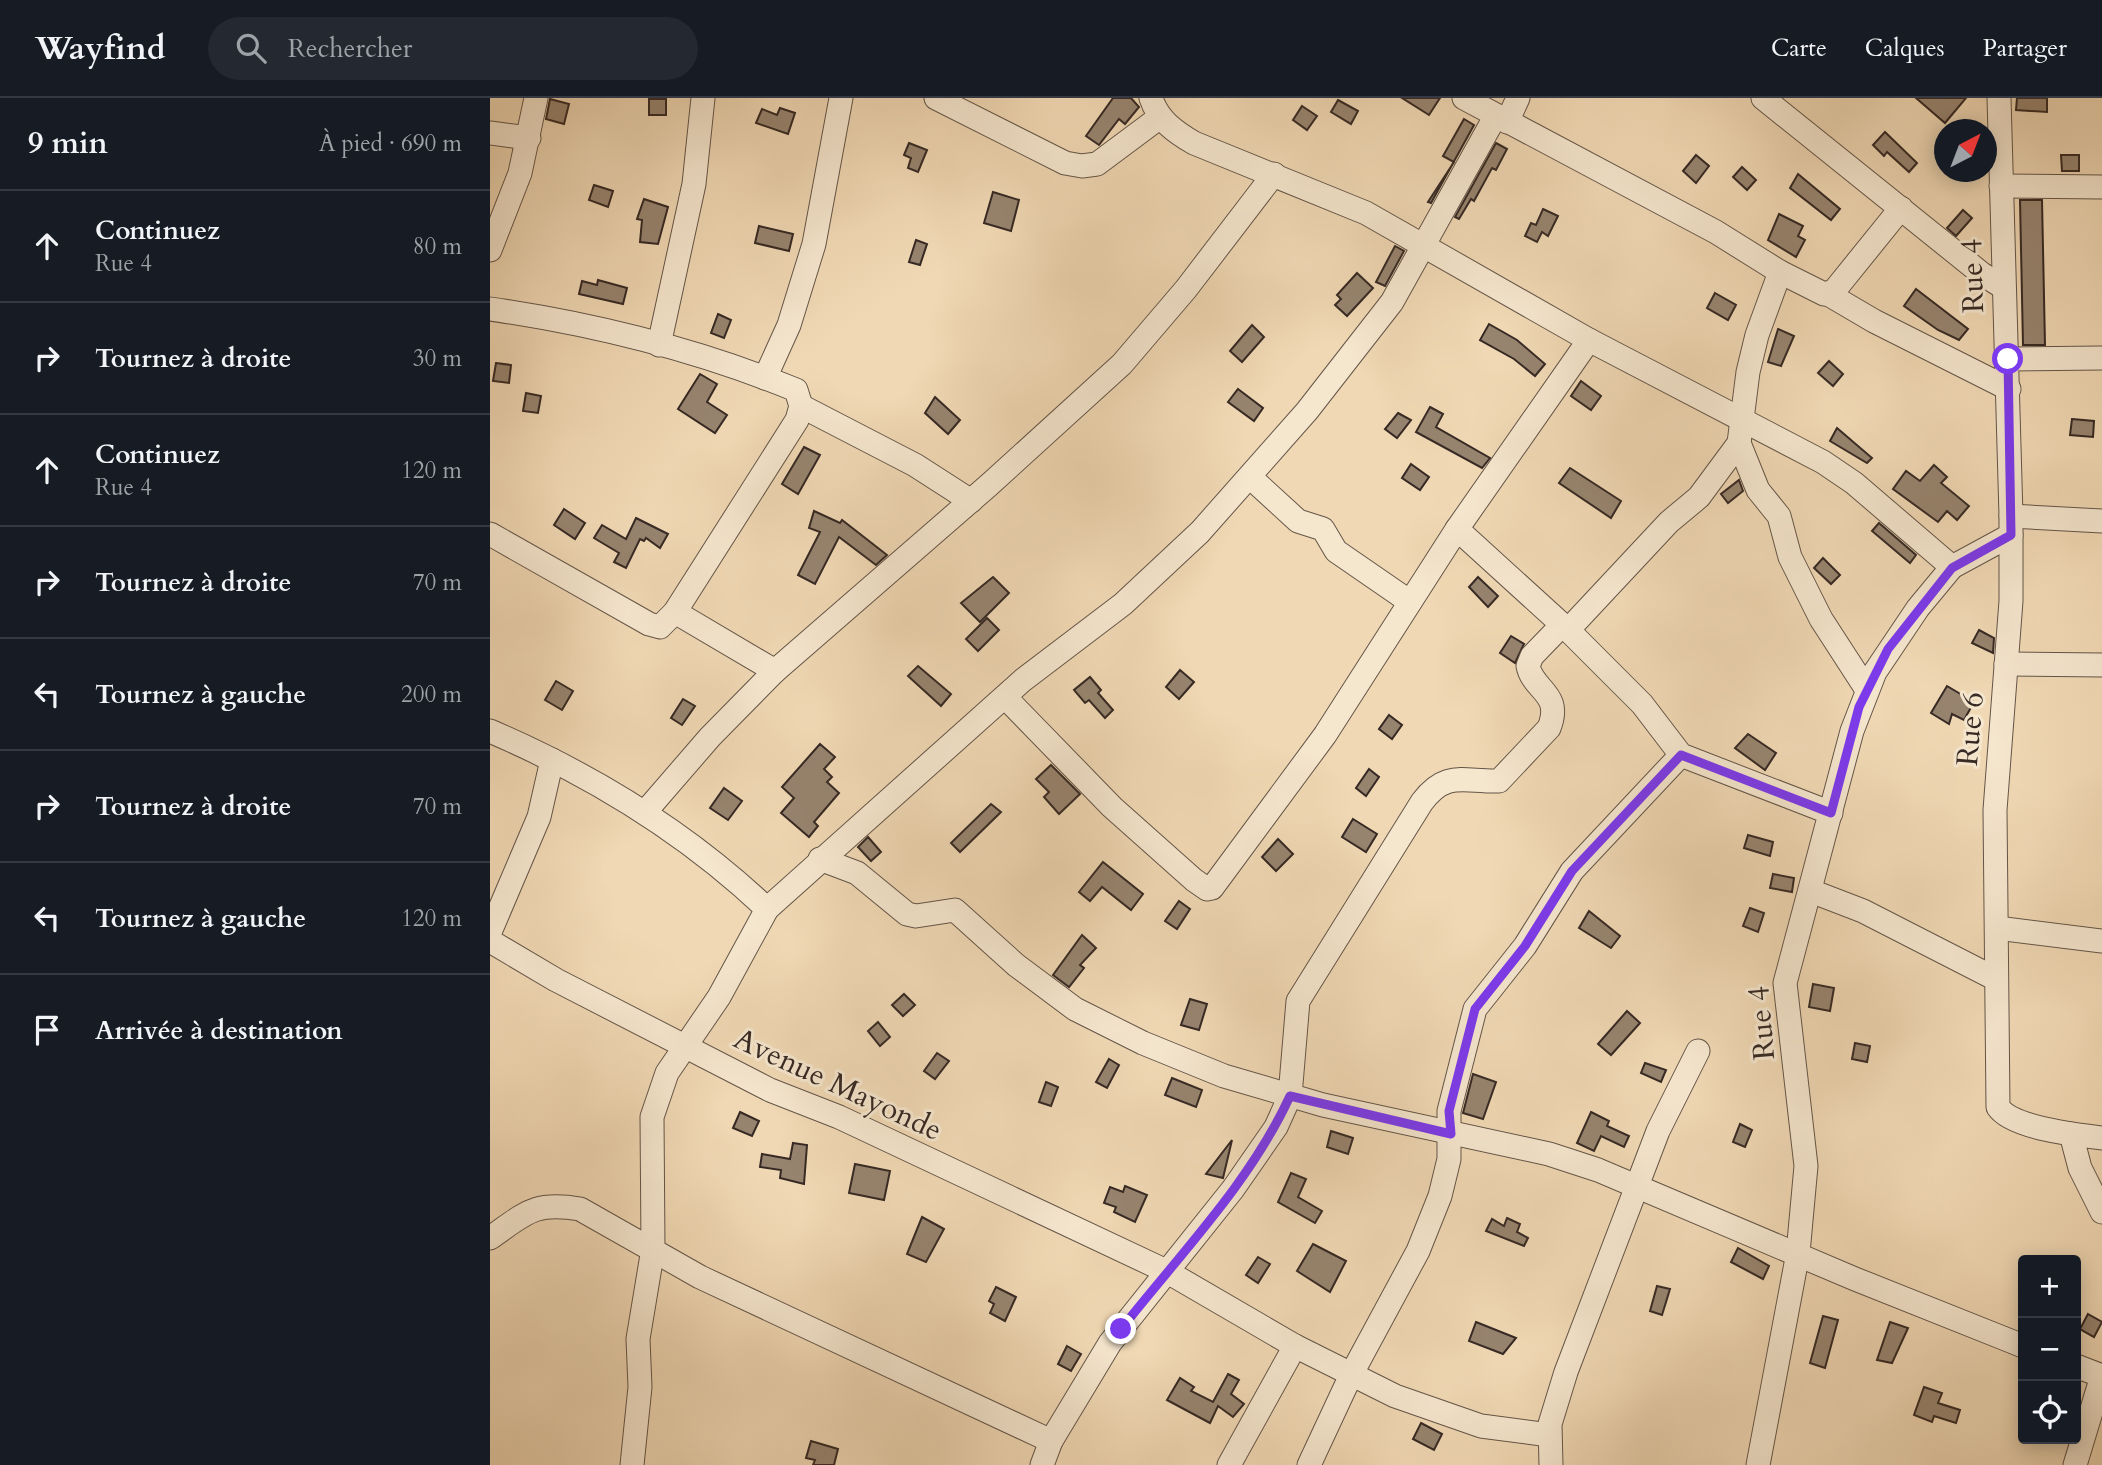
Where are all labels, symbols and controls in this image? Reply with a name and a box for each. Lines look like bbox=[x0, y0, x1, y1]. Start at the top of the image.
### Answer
search box bbox=[208, 17, 698, 80]
text: Wayfind bbox=[35, 26, 166, 71]
icon: search bbox=[232, 29, 270, 67]
text: Rechercher bbox=[288, 31, 412, 66]
text: Carte bbox=[1771, 32, 1827, 65]
text: Calques bbox=[1865, 32, 1945, 65]
text: Partager bbox=[1983, 32, 2067, 65]
north arrow bbox=[1934, 119, 1997, 182]
text: 9 min bbox=[28, 123, 108, 164]
text: À pied · 690 m bbox=[319, 128, 462, 159]
text: Continuez bbox=[95, 213, 220, 248]
icon: ahead bbox=[28, 227, 66, 265]
text: 80 m bbox=[413, 231, 462, 262]
street label: Rue 4 bbox=[1951, 238, 1994, 314]
text: Rue 4 bbox=[95, 248, 152, 279]
icon: right bbox=[28, 339, 66, 377]
text: Tournez à droite bbox=[95, 341, 291, 376]
text: 30 m bbox=[413, 343, 462, 374]
route start bbox=[1992, 343, 2023, 374]
text: Continuez bbox=[95, 437, 220, 472]
icon: ahead bbox=[28, 451, 66, 489]
text: 120 m bbox=[401, 455, 462, 486]
text: Rue 4 bbox=[95, 472, 152, 503]
icon: right bbox=[28, 563, 66, 601]
text: Tournez à droite bbox=[95, 565, 291, 600]
text: 70 m bbox=[413, 567, 462, 598]
icon: left bbox=[28, 675, 66, 713]
text: Tournez à gauche bbox=[95, 677, 306, 712]
text: 200 m bbox=[401, 679, 462, 710]
street label: Rue 6 bbox=[1947, 690, 1994, 768]
icon: right bbox=[28, 787, 66, 825]
text: Tournez à droite bbox=[95, 789, 291, 824]
text: 70 m bbox=[413, 791, 462, 822]
icon: left bbox=[28, 899, 66, 937]
text: Tournez à gauche bbox=[95, 901, 306, 936]
text: 120 m bbox=[401, 903, 462, 934]
street label: Rue 4 bbox=[1738, 984, 1785, 1062]
icon: arrive bbox=[28, 1011, 66, 1049]
text: Arrivée à destination bbox=[95, 1013, 343, 1048]
street label: Avenue Mayonde bbox=[727, 1018, 949, 1151]
map controls bbox=[2018, 1255, 2081, 1444]
button: + bbox=[2018, 1255, 2081, 1318]
route end bbox=[1105, 1313, 1136, 1344]
button: − bbox=[2018, 1318, 2081, 1381]
button: locate bbox=[2018, 1381, 2081, 1444]

